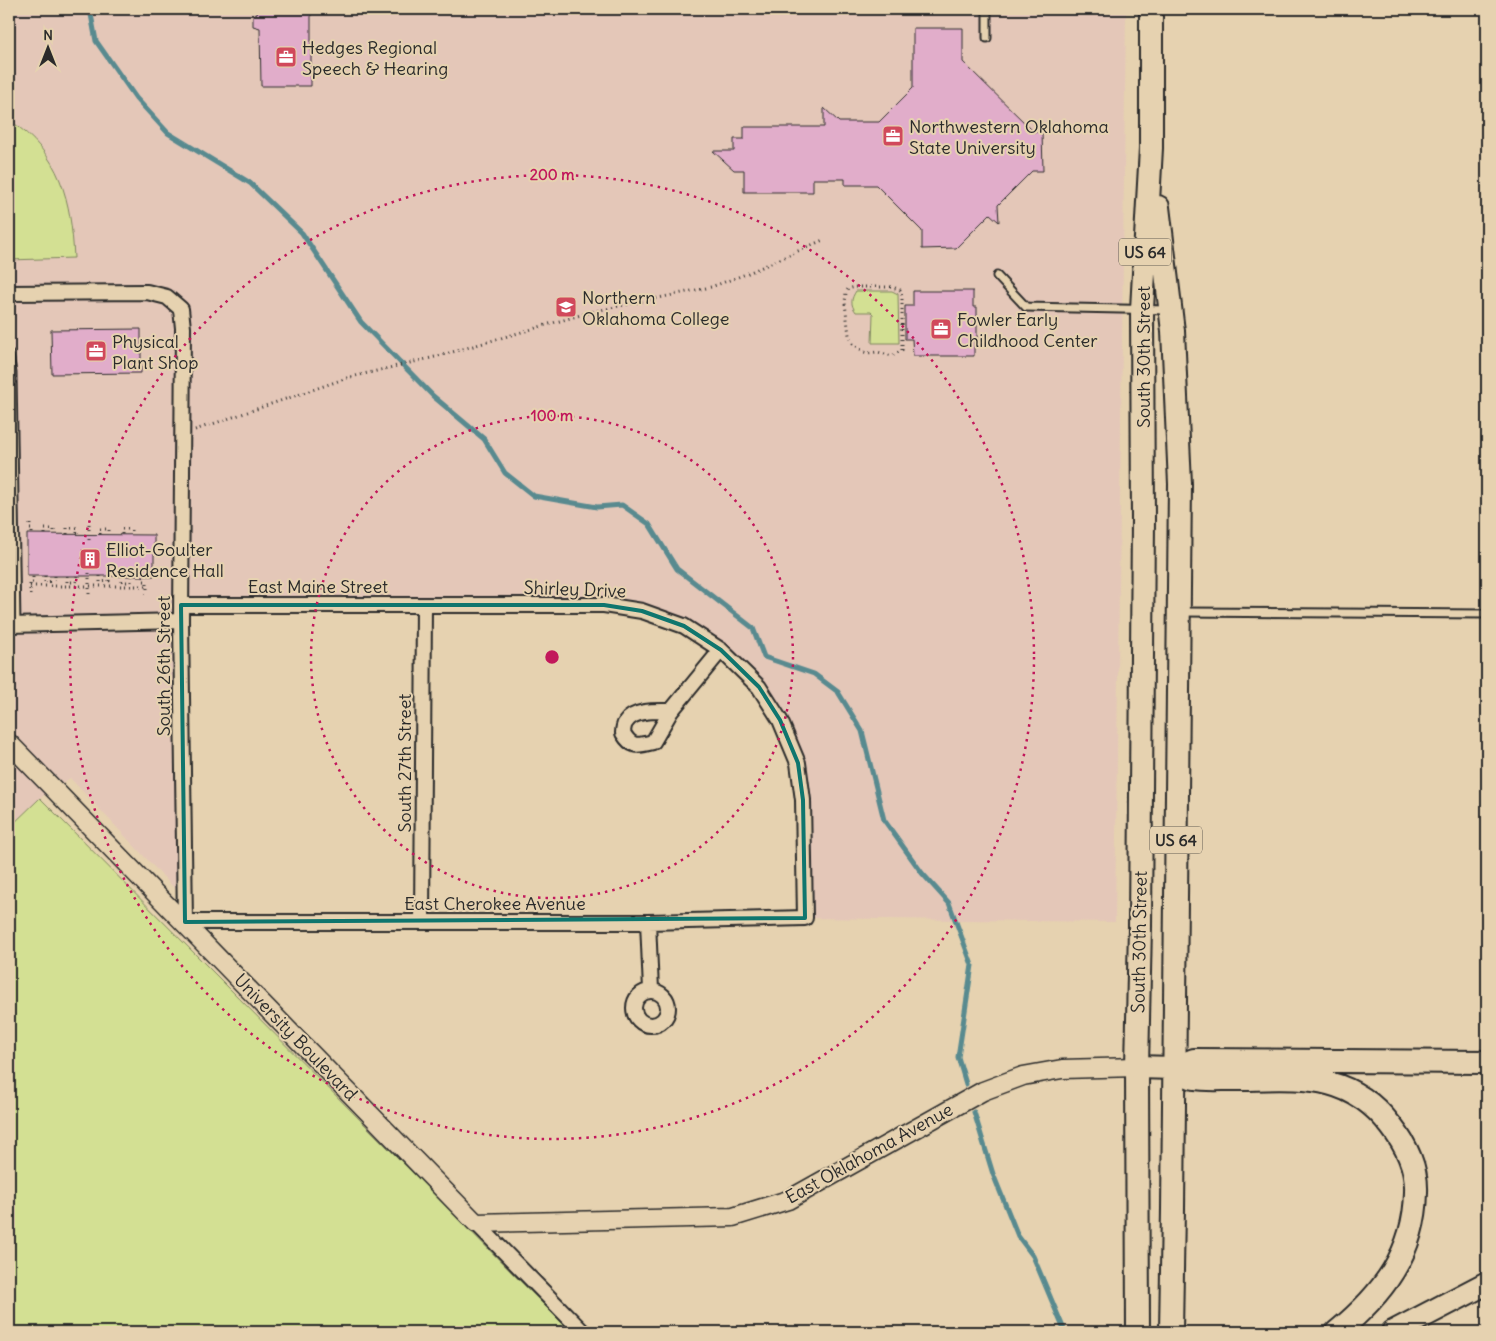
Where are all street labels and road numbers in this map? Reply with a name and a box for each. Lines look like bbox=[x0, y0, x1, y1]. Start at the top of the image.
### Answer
road number: US 64 bbox=[1119, 238, 1171, 266]
street label: South 30th Street bbox=[1132, 286, 1155, 428]
street label: East Maine Street bbox=[248, 575, 388, 598]
street label: Shirley Drive bbox=[523, 576, 627, 602]
street label: South 26th Street bbox=[152, 596, 175, 736]
street label: South 27th Street bbox=[393, 694, 416, 832]
road number: US 64 bbox=[1150, 826, 1202, 854]
street label: South 30th Street bbox=[1126, 871, 1152, 1013]
street label: East Cherokee Avenue bbox=[404, 892, 586, 915]
street label: University Boulevard bbox=[229, 969, 363, 1106]
street label: East Oklahoma Avenue bbox=[781, 1097, 957, 1209]

